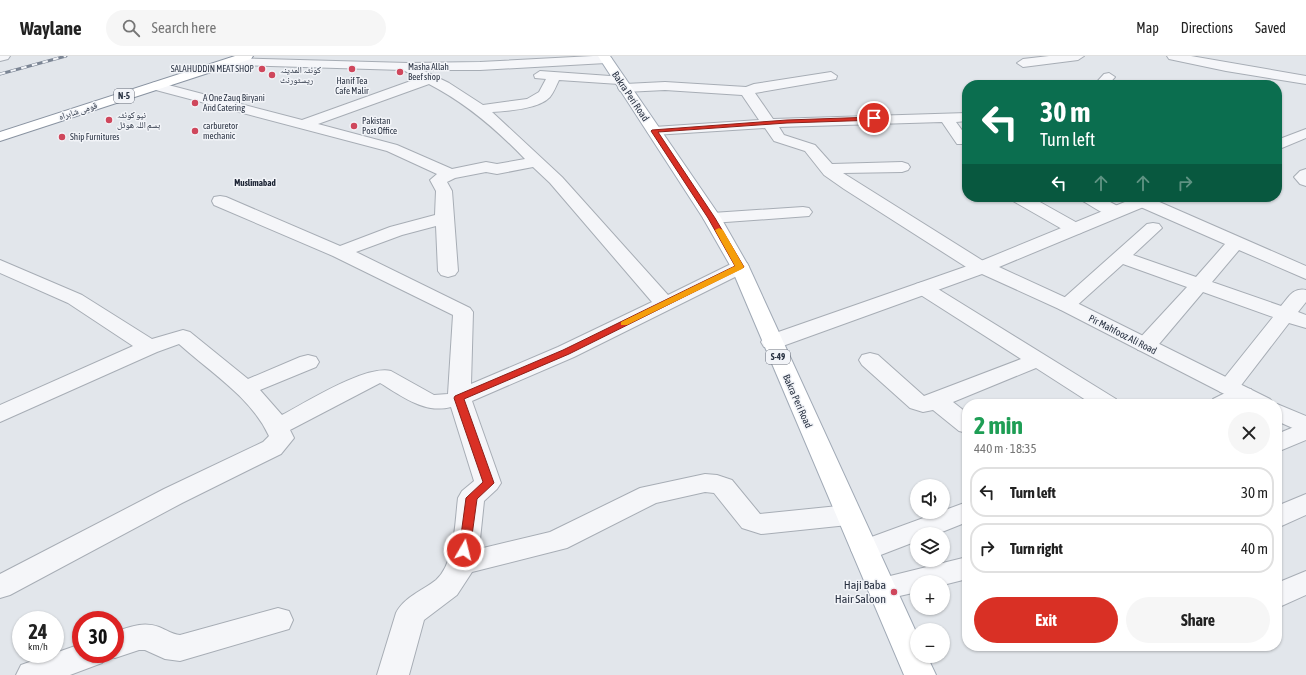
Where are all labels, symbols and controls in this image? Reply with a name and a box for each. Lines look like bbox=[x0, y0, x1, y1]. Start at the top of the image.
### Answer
search box bbox=[106, 10, 386, 46]
text: Waylane bbox=[20, 17, 82, 39]
icon: search bbox=[120, 17, 142, 39]
text: Search here bbox=[152, 19, 216, 36]
text: Map bbox=[1136, 20, 1159, 36]
text: Directions bbox=[1181, 20, 1233, 36]
text: Saved bbox=[1255, 20, 1286, 36]
place label: Masha Allah Beef shop bbox=[408, 62, 449, 82]
place label: SALAHUDDIN MEAT SHOP bbox=[171, 64, 255, 74]
marker: SALAHUDDIN MEAT SHOP bbox=[257, 64, 267, 74]
marker: Hanif Tea Cafe Malir bbox=[347, 64, 357, 74]
place label: کوئٹہ المدینہ ریسٹورنٹ bbox=[280, 65, 321, 85]
marker: Masha Allah Beef shop bbox=[395, 67, 405, 77]
street label: Bakra Peri Road bbox=[610, 69, 651, 123]
marker: کوئٹہ المدینہ ریسٹورنٹ bbox=[267, 70, 277, 80]
place label: Hanif Tea Cafe Malir bbox=[335, 76, 369, 96]
road number: N-5 bbox=[114, 89, 134, 103]
place label: A One Zauq Biryani And Catering bbox=[203, 93, 265, 113]
icon: left bbox=[974, 96, 1026, 148]
text: 30 m bbox=[1040, 96, 1090, 128]
marker: A One Zauq Biryani And Catering bbox=[190, 98, 200, 108]
street label: قومی شاہراہ bbox=[58, 100, 99, 122]
pin bbox=[857, 101, 891, 135]
icon: arrive bbox=[863, 107, 885, 129]
place label: نیو کوئٹہ بسم اللہ ھوٹل bbox=[117, 110, 161, 131]
marker: نیو کوئٹہ بسم اللہ ھوٹل bbox=[104, 115, 114, 125]
place label: Pakistan Post Office bbox=[362, 116, 397, 136]
place label: carburetor mechanic bbox=[203, 121, 238, 141]
marker: Pakistan Post Office bbox=[349, 121, 359, 131]
marker: carburetor mechanic bbox=[190, 126, 200, 136]
text: Turn left bbox=[1040, 129, 1095, 150]
marker: Ship Furnitures bbox=[57, 132, 67, 142]
place label: Ship Furnitures bbox=[70, 132, 120, 142]
icon: left bbox=[1048, 172, 1070, 194]
icon: ahead bbox=[1090, 172, 1112, 194]
icon: ahead bbox=[1132, 172, 1154, 194]
icon: right bbox=[1174, 172, 1196, 194]
district label: Muslimabad bbox=[234, 178, 276, 188]
street label: Pir Mahfooz Ali Road bbox=[1087, 313, 1159, 356]
road number: S-49 bbox=[766, 350, 790, 364]
street label: Bakra Peri Road bbox=[781, 373, 814, 430]
text: 2 min bbox=[974, 412, 1023, 439]
button: close bbox=[1228, 412, 1270, 454]
text: 440 m · 18:35 bbox=[974, 441, 1037, 456]
map controls bbox=[910, 479, 950, 663]
button: sound bbox=[910, 479, 950, 519]
icon: left bbox=[976, 481, 998, 503]
text: Turn left bbox=[1010, 484, 1056, 501]
text: 30 m bbox=[1241, 484, 1268, 501]
button: layers bbox=[910, 527, 950, 567]
position arrow bbox=[443, 529, 485, 571]
icon: right bbox=[976, 537, 998, 559]
text: Turn right bbox=[1010, 540, 1063, 557]
text: 40 m bbox=[1241, 540, 1268, 557]
button: + bbox=[910, 575, 950, 615]
place label: Haji Baba Hair Saloon bbox=[835, 578, 886, 606]
marker: Haji Baba Hair Saloon bbox=[889, 587, 899, 597]
button: Exit bbox=[974, 597, 1118, 643]
button: Share bbox=[1126, 597, 1270, 643]
speed limit sign: 30 bbox=[72, 611, 124, 663]
text: 24 bbox=[29, 620, 47, 643]
button: − bbox=[910, 623, 950, 663]
text: km/h bbox=[28, 641, 48, 652]

